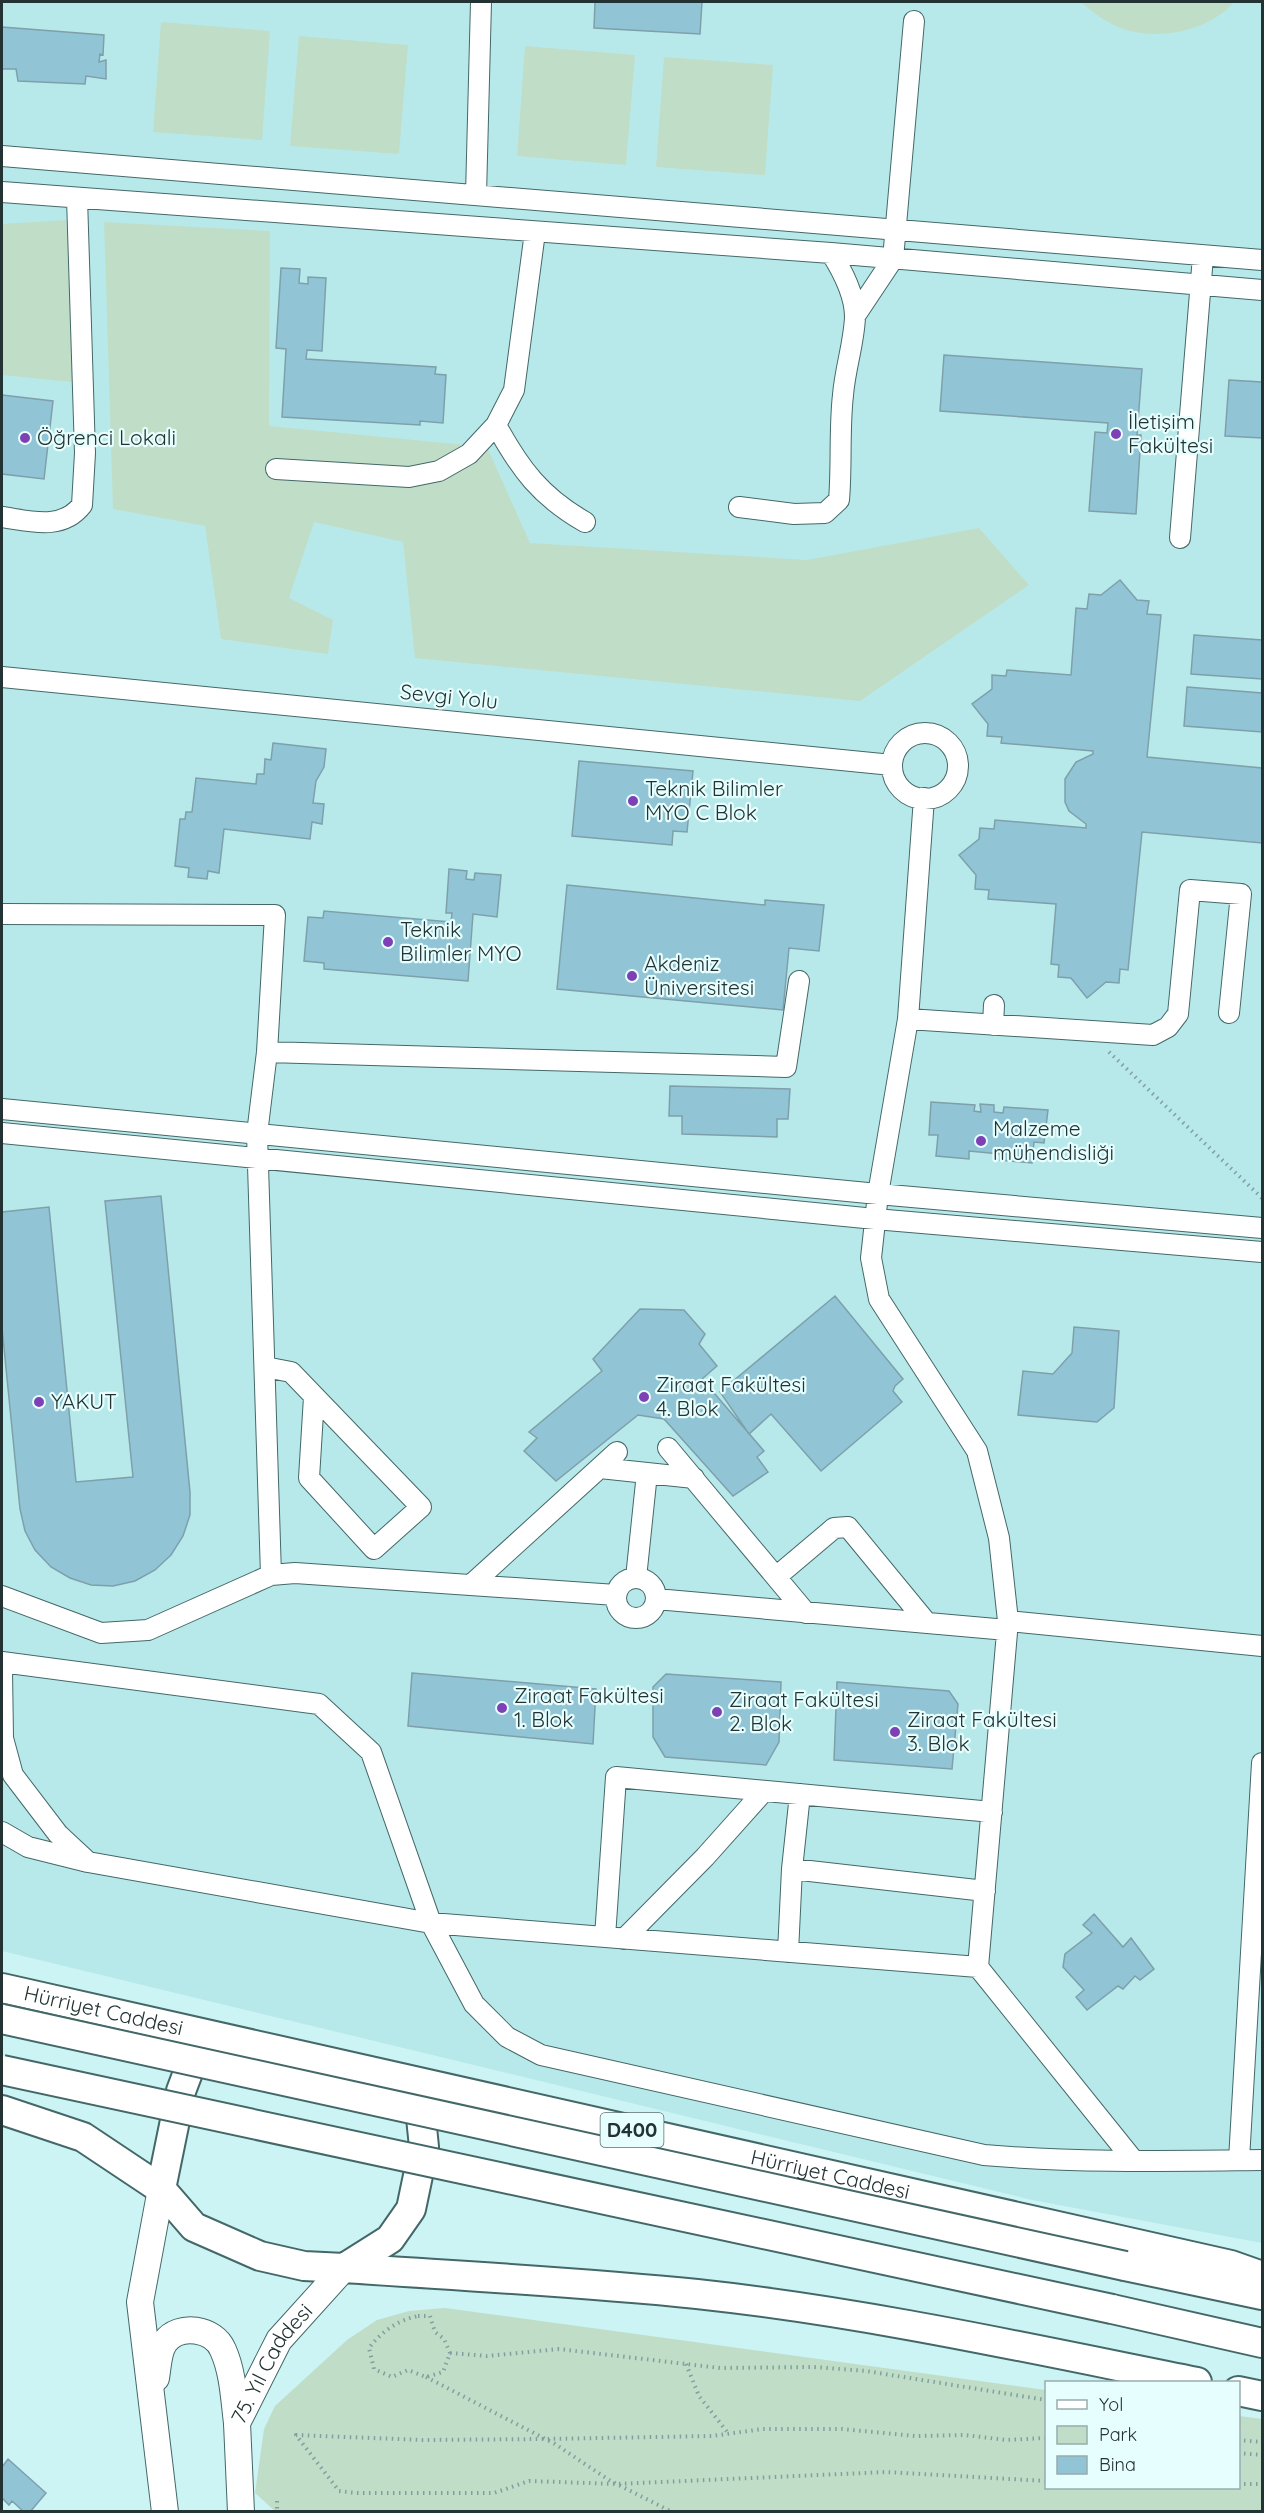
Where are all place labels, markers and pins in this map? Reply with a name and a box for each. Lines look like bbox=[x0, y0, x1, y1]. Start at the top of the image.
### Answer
place label: İletişim Fakültesi bbox=[1128, 408, 1213, 458]
place label: Öğrenci Lokali bbox=[37, 424, 176, 450]
marker: İletişim Fakültesi bbox=[1109, 427, 1123, 441]
marker: Öğrenci Lokali bbox=[18, 431, 32, 445]
place label: Teknik Bilimler MYO C Blok bbox=[645, 775, 783, 825]
marker: Teknik Bilimler MYO C Blok bbox=[626, 794, 640, 808]
place label: Teknik Bilimler MYO bbox=[400, 916, 522, 966]
marker: Teknik Bilimler MYO bbox=[381, 935, 395, 949]
place label: Akdeniz Üniversitesi bbox=[644, 950, 754, 1000]
marker: Akdeniz Üniversitesi bbox=[625, 969, 639, 983]
place label: Malzeme mühendisliği bbox=[993, 1115, 1114, 1165]
marker: Malzeme mühendisliği bbox=[974, 1134, 988, 1148]
place label: Ziraat Fakültesi 4. Blok bbox=[656, 1371, 806, 1421]
place label: YAKUT bbox=[51, 1388, 117, 1414]
marker: Ziraat Fakültesi 4. Blok bbox=[637, 1390, 651, 1404]
marker: YAKUT bbox=[32, 1395, 46, 1409]
place label: Ziraat Fakültesi 1. Blok bbox=[514, 1682, 664, 1732]
place label: Ziraat Fakültesi 2. Blok bbox=[729, 1686, 879, 1736]
marker: Ziraat Fakültesi 1. Blok bbox=[495, 1701, 509, 1715]
marker: Ziraat Fakültesi 2. Blok bbox=[710, 1705, 724, 1719]
place label: Ziraat Fakültesi 3. Blok bbox=[907, 1706, 1057, 1756]
marker: Ziraat Fakültesi 3. Blok bbox=[888, 1725, 902, 1739]

